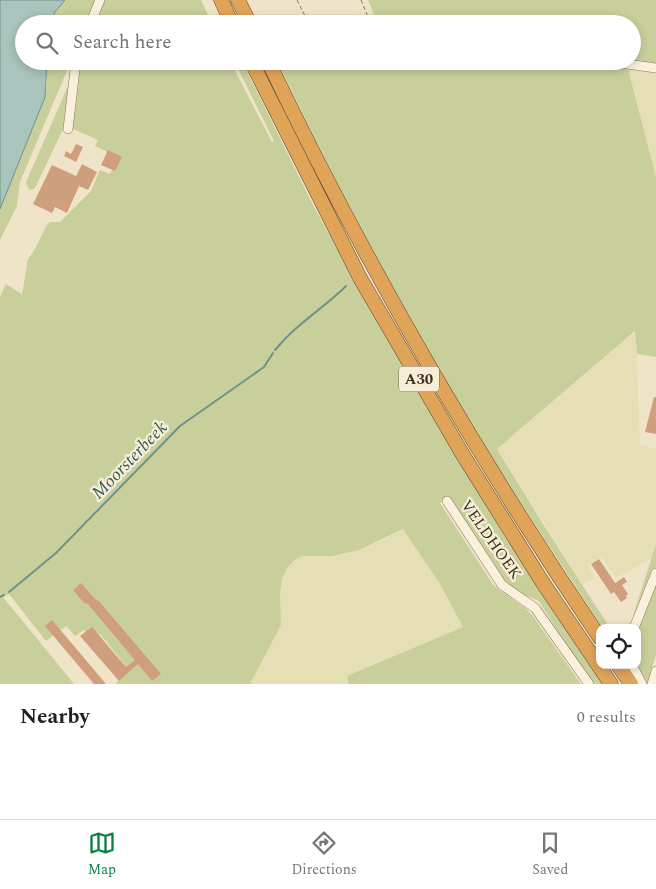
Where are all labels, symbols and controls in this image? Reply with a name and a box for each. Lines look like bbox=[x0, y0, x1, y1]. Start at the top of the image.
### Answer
search box bbox=[15, 15, 641, 70]
text: Search here bbox=[73, 28, 172, 57]
icon: search bbox=[33, 29, 61, 57]
road number: A30 bbox=[399, 366, 439, 392]
water label: Moorsterbeek bbox=[85, 415, 174, 506]
street label: VELDHOEK bbox=[455, 495, 528, 585]
map controls bbox=[596, 624, 641, 669]
button: locate bbox=[596, 624, 641, 669]
text: Nearby bbox=[20, 701, 90, 733]
text: 0 results bbox=[577, 705, 636, 729]
tab: Map bbox=[88, 829, 116, 880]
tab: Directions bbox=[291, 829, 357, 880]
tab: Saved bbox=[532, 829, 568, 880]

